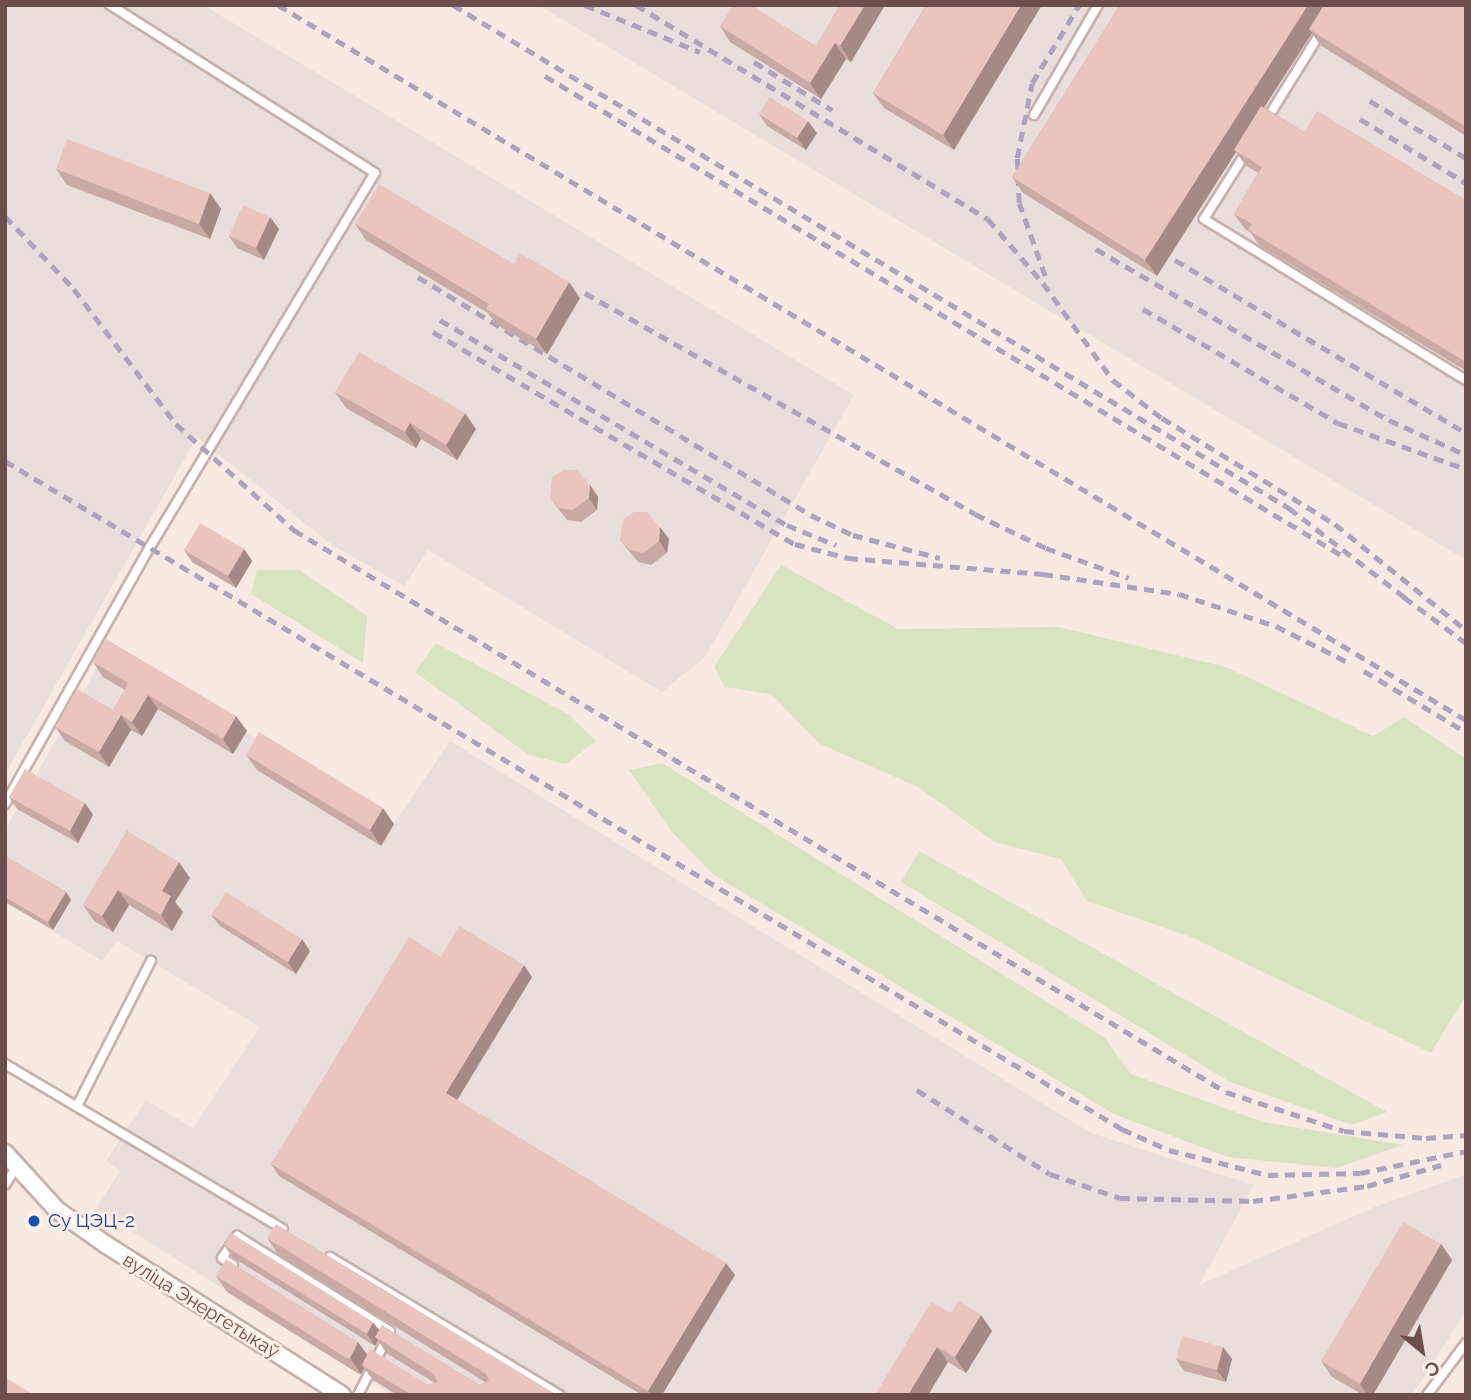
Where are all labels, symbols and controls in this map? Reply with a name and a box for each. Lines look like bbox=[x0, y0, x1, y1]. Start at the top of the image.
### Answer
place label: Су ЦЭЦ-2 bbox=[48, 1210, 135, 1232]
marker: Су ЦЭЦ-2 bbox=[26, 1213, 42, 1229]
street label: вуліца Энергетыкаў bbox=[119, 1249, 283, 1363]
north arrow bbox=[1387, 1316, 1457, 1386]
text: С bbox=[1421, 1356, 1444, 1382]

